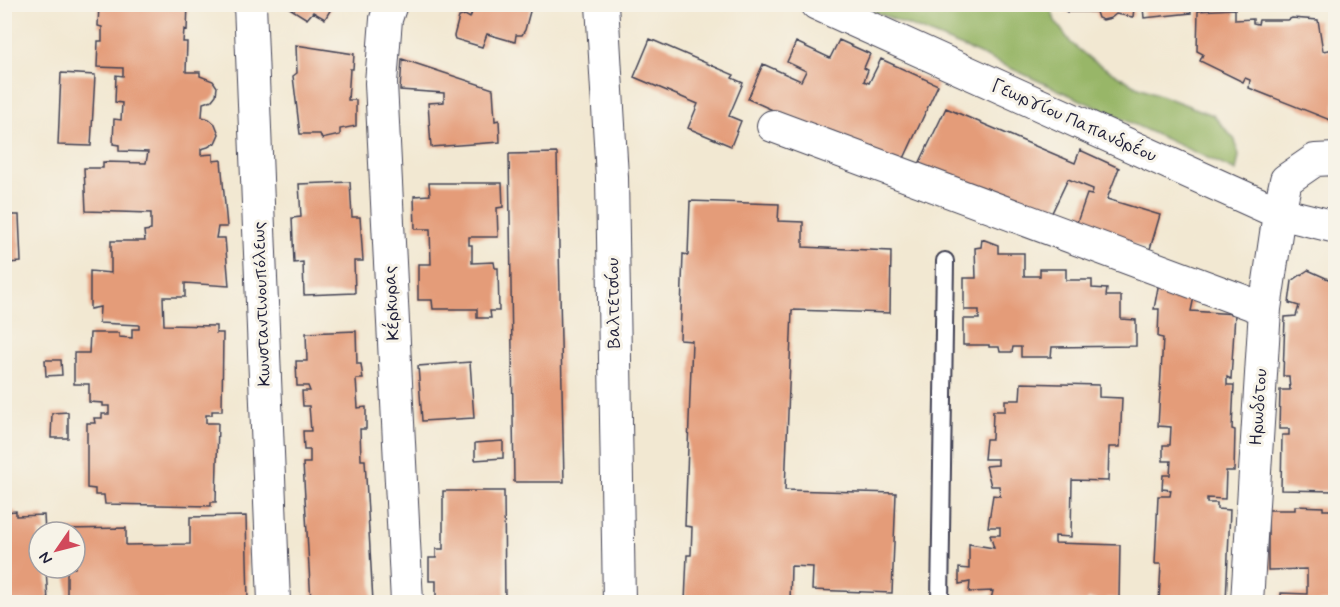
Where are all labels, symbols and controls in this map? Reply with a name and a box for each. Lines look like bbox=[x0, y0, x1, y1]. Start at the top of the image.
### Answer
street label: Γεωργίου Παπανδρέου bbox=[988, 73, 1161, 168]
street label: Κωνσταντινουπόλεως bbox=[247, 221, 277, 387]
street label: Βαλτετσίου bbox=[601, 257, 627, 349]
street label: Κέρκυρας bbox=[377, 265, 406, 341]
street label: Ηρωδότου bbox=[1244, 368, 1274, 446]
north arrow bbox=[27, 520, 87, 580]
text: N bbox=[34, 547, 58, 568]

